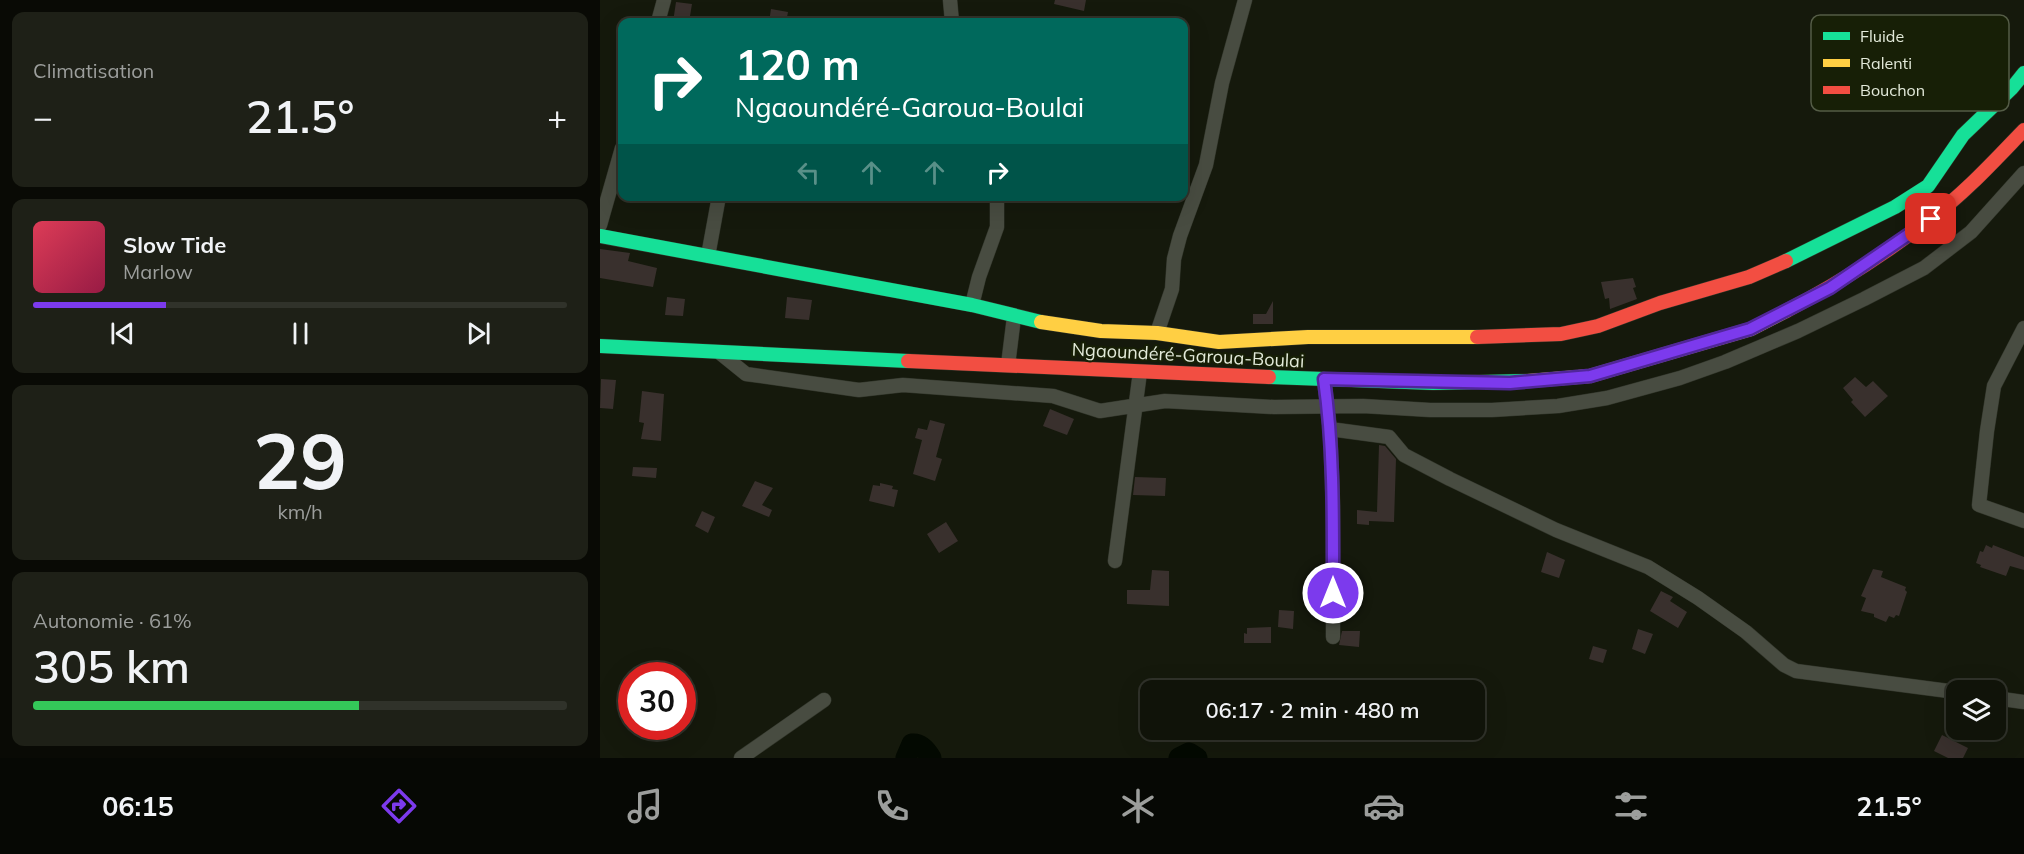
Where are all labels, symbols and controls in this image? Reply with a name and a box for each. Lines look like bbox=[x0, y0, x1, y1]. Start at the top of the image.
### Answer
legend bbox=[1811, 15, 2009, 111]
text: Fluide bbox=[1860, 26, 1904, 46]
text: 120 m bbox=[735, 38, 860, 91]
icon: right bbox=[636, 42, 714, 120]
text: Ralenti bbox=[1860, 53, 1912, 73]
text: Climatisation bbox=[33, 58, 154, 83]
text: Bouchon bbox=[1860, 80, 1925, 100]
text: 21.5° bbox=[246, 88, 354, 144]
text: Ngaoundéré-Garoua-Boulai bbox=[735, 90, 1084, 124]
text: − bbox=[33, 96, 53, 137]
text: + bbox=[547, 96, 567, 137]
icon: left bbox=[792, 156, 825, 189]
icon: ahead bbox=[855, 156, 888, 189]
icon: ahead bbox=[918, 156, 951, 189]
icon: right bbox=[981, 156, 1014, 189]
pin bbox=[1905, 193, 1956, 244]
icon: arrive bbox=[1914, 202, 1947, 235]
text: Slow Tide bbox=[123, 231, 226, 259]
text: Marlow bbox=[123, 259, 193, 284]
icon: previous bbox=[106, 317, 139, 350]
icon: pause bbox=[284, 317, 317, 350]
icon: next bbox=[462, 317, 495, 350]
street label: Ngaoundéré-Garoua-Boulai bbox=[1071, 337, 1305, 373]
text: 29 bbox=[253, 411, 347, 509]
text: km/h bbox=[277, 499, 323, 524]
position arrow bbox=[1301, 561, 1365, 625]
text: Autonomie · 61% bbox=[33, 608, 192, 633]
text: 305 km bbox=[33, 638, 190, 694]
speed limit sign: 30 bbox=[618, 662, 696, 740]
map controls bbox=[1946, 680, 2006, 740]
button: layers bbox=[1946, 680, 2006, 740]
text: 06:17 · 2 min · 480 m bbox=[1205, 696, 1420, 724]
icon: directions bbox=[378, 785, 420, 827]
icon: music bbox=[624, 785, 666, 827]
icon: phone bbox=[871, 785, 913, 827]
icon: climate bbox=[1117, 785, 1159, 827]
icon: car bbox=[1363, 785, 1405, 827]
icon: filters bbox=[1610, 785, 1652, 827]
text: 06:15 bbox=[102, 789, 174, 823]
text: 21.5° bbox=[1856, 789, 1922, 823]

